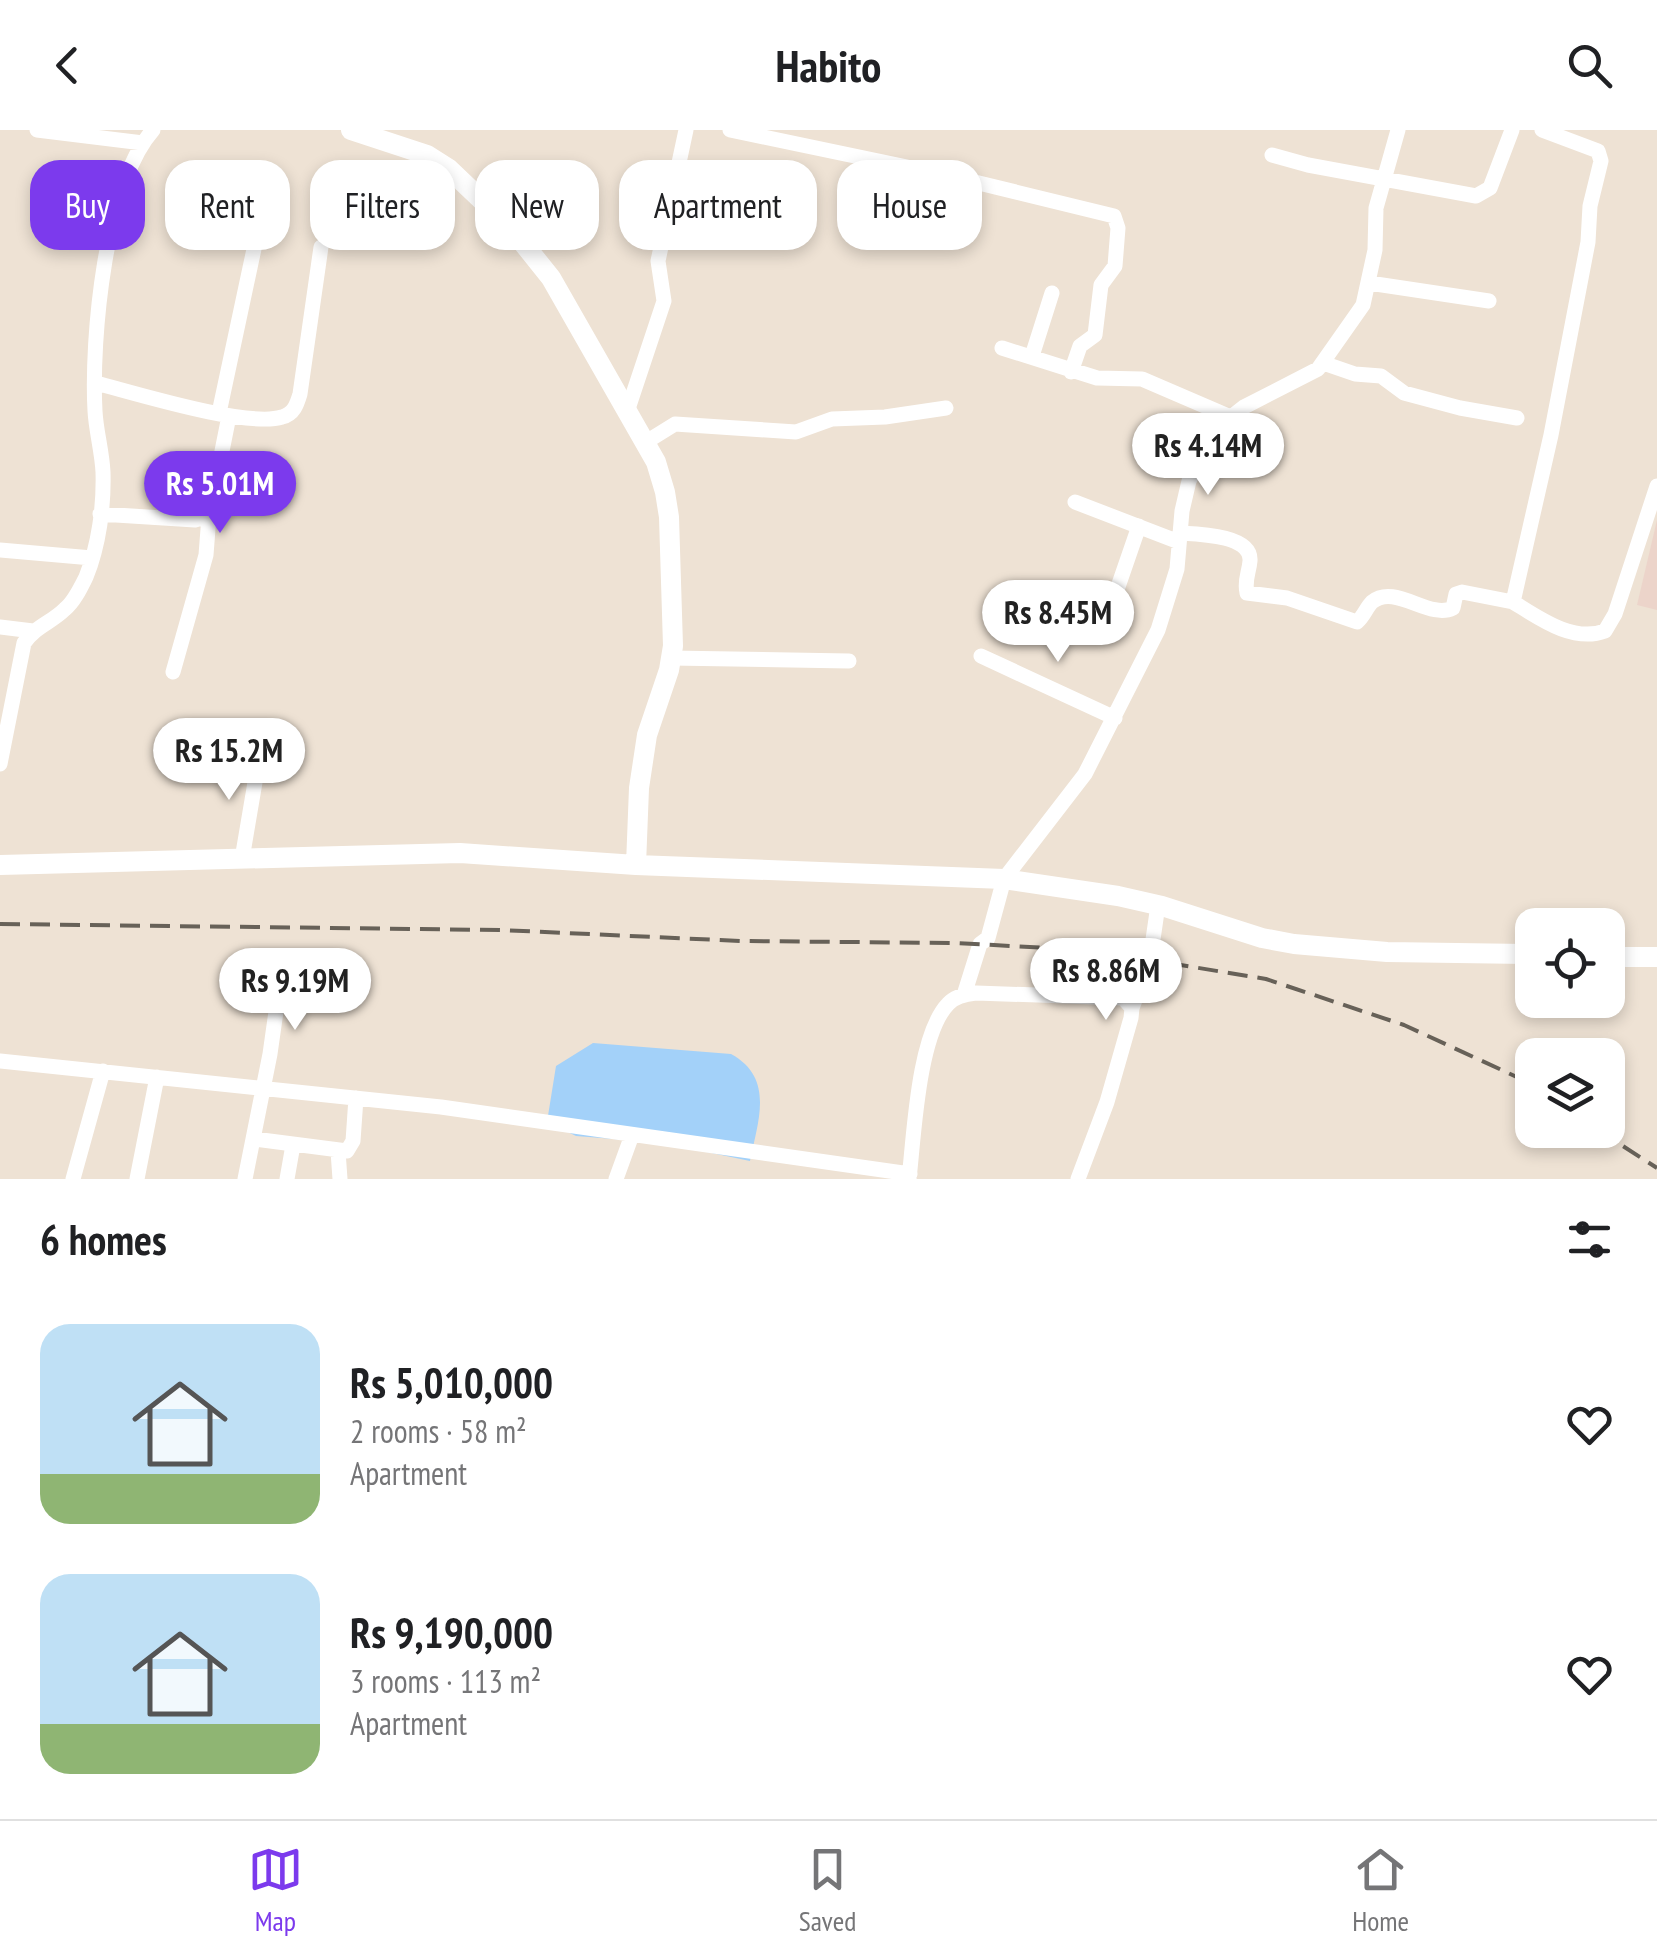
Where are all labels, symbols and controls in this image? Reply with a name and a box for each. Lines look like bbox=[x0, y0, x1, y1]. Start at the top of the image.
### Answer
text: Habito bbox=[776, 36, 881, 94]
icon: back bbox=[40, 38, 95, 93]
icon: search bbox=[1562, 38, 1617, 93]
chip: Buy bbox=[30, 160, 145, 250]
chip: Rent bbox=[165, 160, 290, 250]
chip: Filters bbox=[310, 160, 455, 250]
chip: New bbox=[475, 160, 599, 250]
chip: Apartment bbox=[619, 160, 817, 250]
chip: House bbox=[837, 160, 982, 250]
pin: Rs 4.14M bbox=[1105, 413, 1311, 498]
text: Rs 4.14M bbox=[1154, 424, 1262, 466]
pin: Rs 5.01M bbox=[117, 451, 323, 536]
text: Rs 5.01M bbox=[166, 462, 274, 504]
pin: Rs 8.45M bbox=[955, 580, 1161, 665]
text: Rs 8.45M bbox=[1004, 591, 1112, 633]
pin: Rs 15.2M bbox=[126, 718, 332, 803]
text: Rs 15.2M bbox=[175, 729, 283, 771]
map controls bbox=[1515, 908, 1625, 1148]
button: locate bbox=[1515, 908, 1625, 1018]
pin: Rs 8.86M bbox=[1003, 938, 1209, 1023]
pin: Rs 9.19M bbox=[192, 948, 398, 1033]
text: Rs 8.86M bbox=[1052, 949, 1160, 991]
text: Rs 9.19M bbox=[241, 959, 349, 1001]
button: layers bbox=[1515, 1038, 1625, 1148]
text: 6 homes bbox=[40, 1212, 167, 1267]
icon: filters bbox=[1562, 1212, 1617, 1267]
text: Rs 5,010,000 bbox=[350, 1355, 553, 1410]
icon: home bbox=[120, 1364, 240, 1484]
icon: heart bbox=[1562, 1397, 1617, 1452]
text: 2 rooms · 58 m² bbox=[350, 1410, 527, 1452]
text: Apartment bbox=[350, 1452, 467, 1494]
text: Rs 9,190,000 bbox=[350, 1605, 553, 1660]
icon: home bbox=[120, 1614, 240, 1734]
icon: heart bbox=[1562, 1647, 1617, 1702]
text: 3 rooms · 113 m² bbox=[350, 1660, 541, 1702]
text: Apartment bbox=[350, 1702, 467, 1744]
tab: Map bbox=[248, 1842, 303, 1939]
tab: Saved bbox=[799, 1842, 856, 1939]
tab: Home bbox=[1352, 1842, 1409, 1939]

